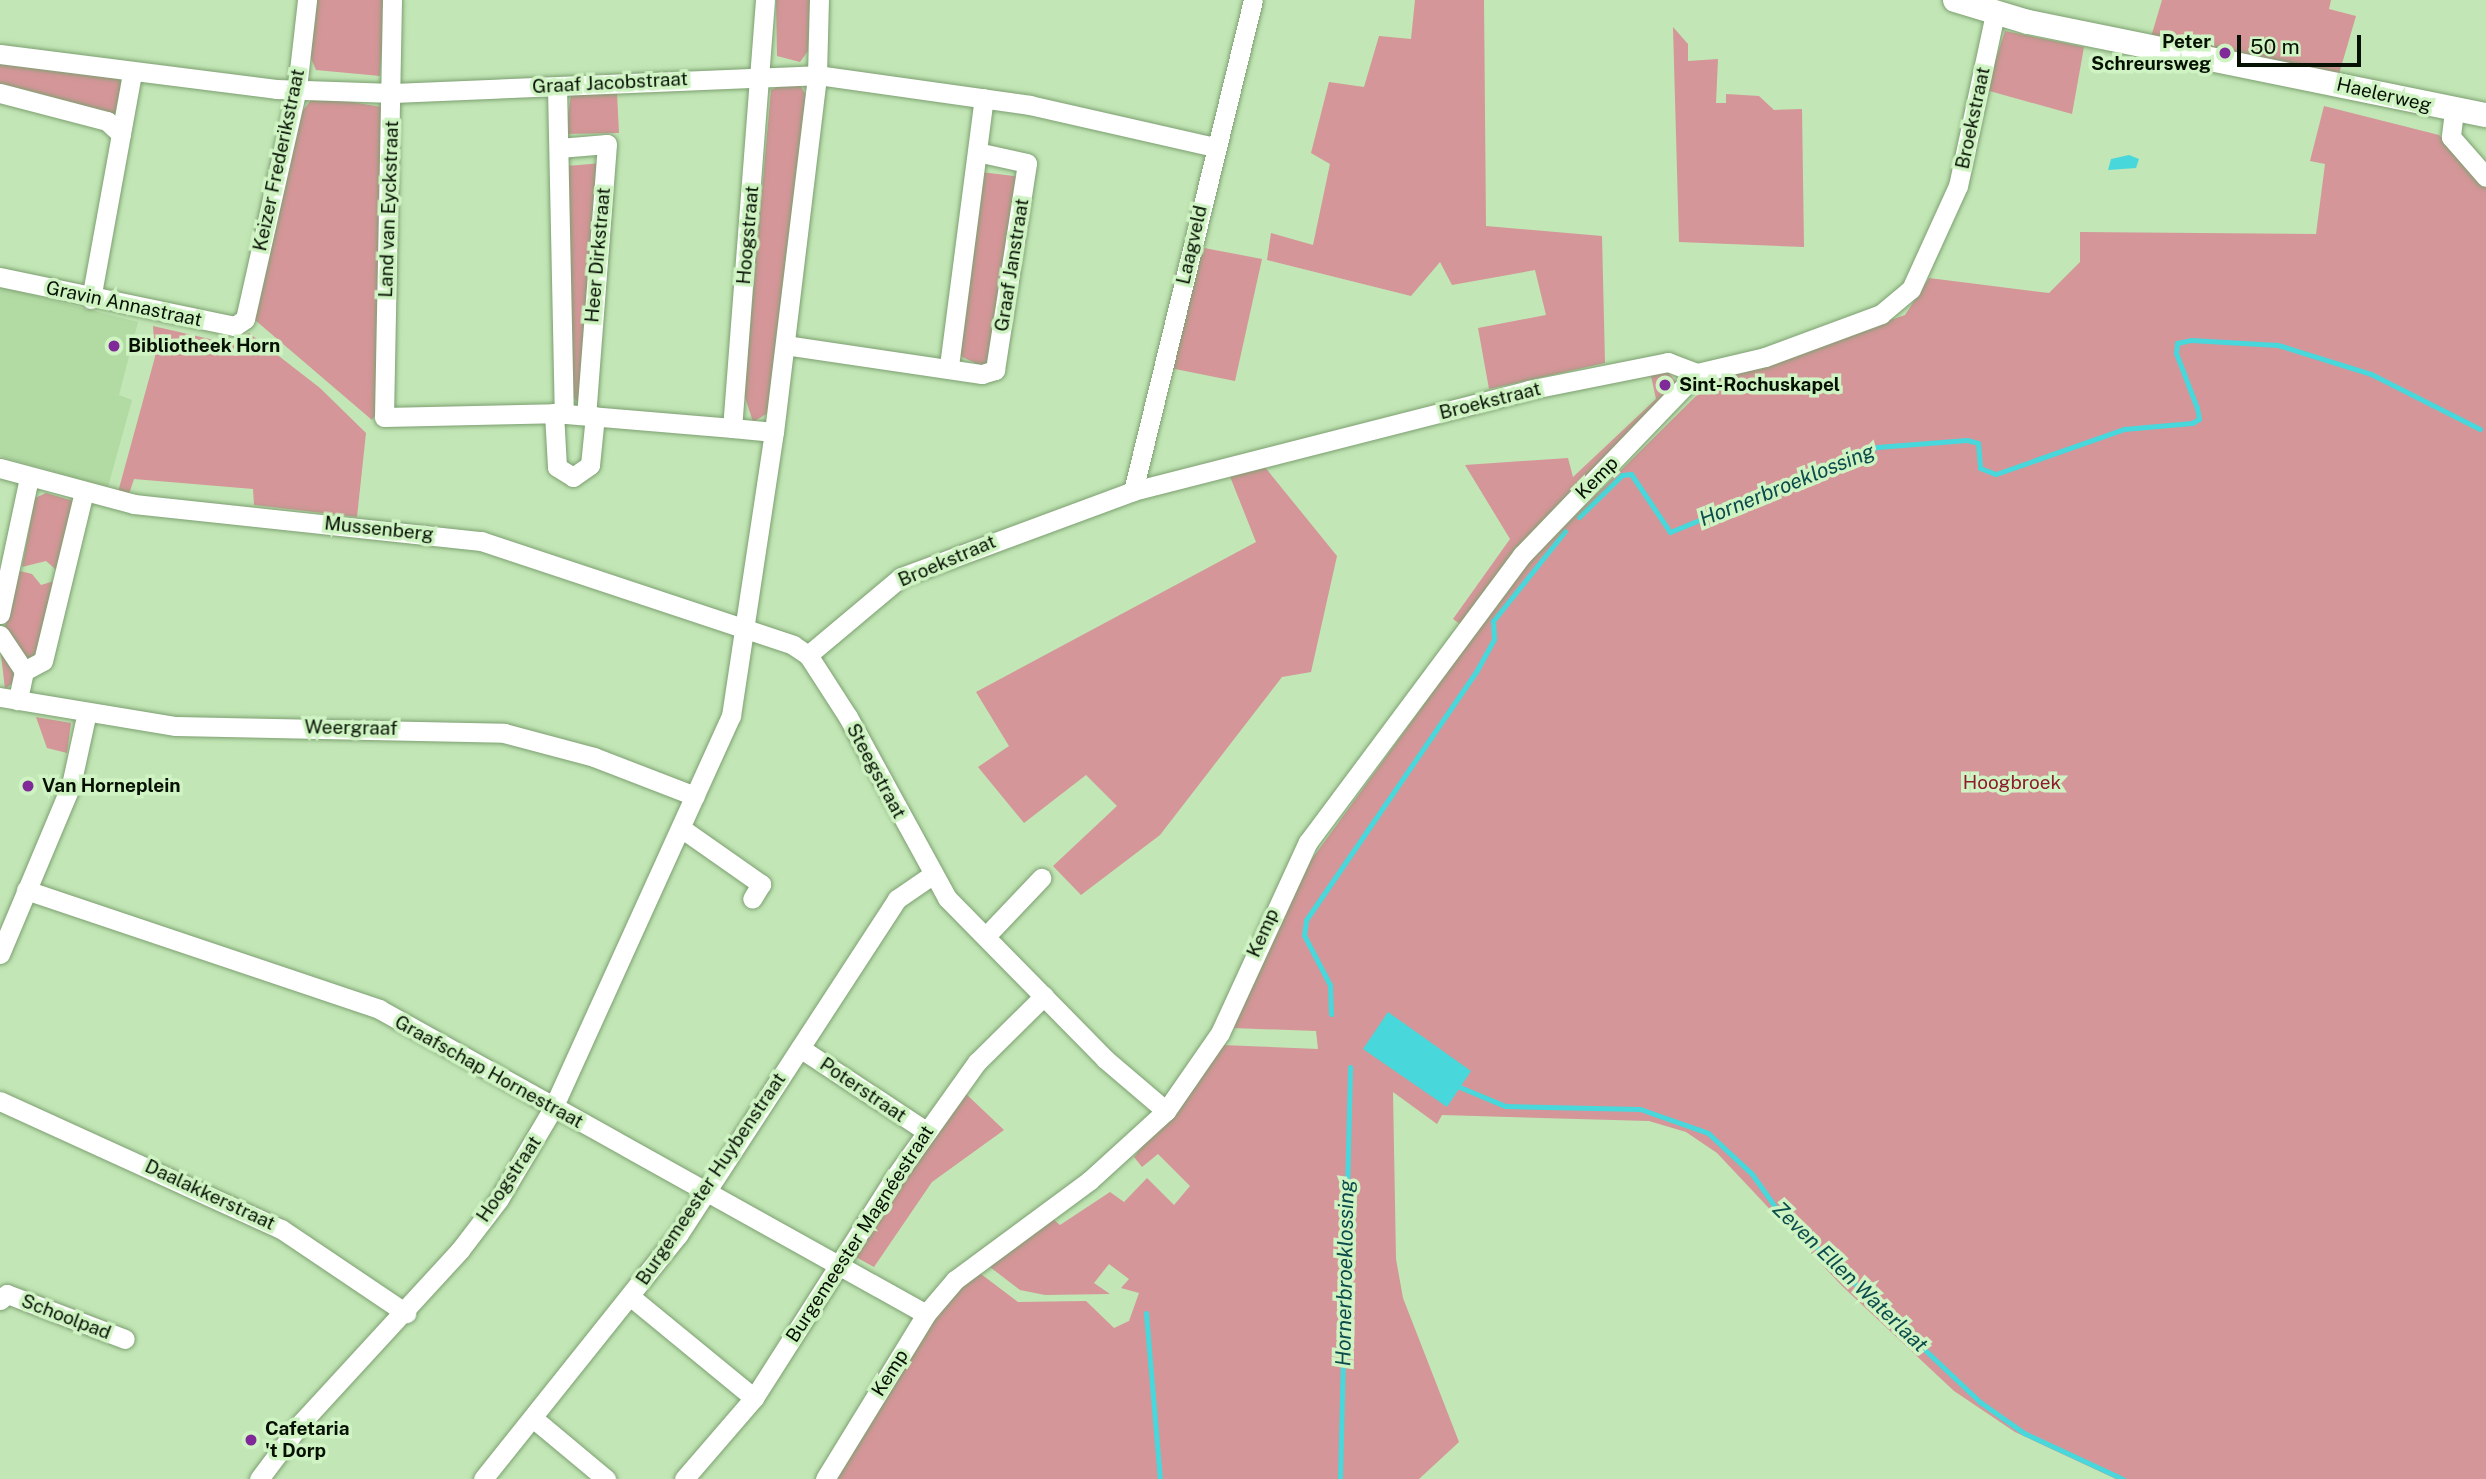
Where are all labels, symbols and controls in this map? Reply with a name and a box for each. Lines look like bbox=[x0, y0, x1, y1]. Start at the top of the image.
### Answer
scale bar bbox=[2241, 21, 2365, 65]
place label: Peter Schreursweg bbox=[2091, 31, 2211, 75]
text: 50 m bbox=[2250, 34, 2300, 59]
marker: Peter Schreursweg bbox=[2217, 45, 2233, 61]
street label: Broekstraat bbox=[1951, 65, 1995, 171]
street label: Keizer Frederikstraat bbox=[249, 67, 309, 253]
street label: Graaf Jacobstraat bbox=[532, 68, 688, 98]
street label: Haelerweg bbox=[2334, 73, 2434, 117]
street label: Land van Eyckstraat bbox=[375, 120, 403, 298]
street label: Hoogstraat bbox=[732, 185, 764, 285]
street label: Heer Dirkstraat bbox=[581, 186, 615, 324]
street label: Graaf Janstraat bbox=[990, 197, 1034, 333]
street label: Laagveld bbox=[1172, 203, 1212, 287]
street label: Gravin Annastraat bbox=[44, 276, 204, 332]
place label: Bibliotheek Horn bbox=[128, 335, 280, 357]
marker: Bibliotheek Horn bbox=[106, 338, 122, 354]
place label: Sint-Rochuskapel bbox=[1679, 374, 1840, 396]
street label: Broekstraat bbox=[1437, 377, 1543, 425]
marker: Sint-Rochuskapel bbox=[1657, 377, 1673, 393]
water label: Hornerbroeklossing bbox=[1696, 438, 1878, 532]
street label: Kemp bbox=[1571, 452, 1623, 504]
street label: Mussenberg bbox=[323, 512, 435, 546]
street label: Broekstraat bbox=[895, 530, 999, 592]
street label: Weergraaf bbox=[304, 716, 398, 740]
street label: Steegstraat bbox=[841, 720, 911, 822]
park label: Hoogbroek bbox=[1963, 772, 2061, 794]
place label: Van Horneplein bbox=[42, 775, 181, 797]
marker: Van Horneplein bbox=[20, 778, 36, 794]
street label: Kemp bbox=[1242, 905, 1284, 961]
street label: Graafschap Hornestraat bbox=[391, 1011, 587, 1133]
street label: Poterstraat bbox=[815, 1053, 911, 1127]
street label: Burgemeester Huybenstraat bbox=[631, 1069, 791, 1289]
street label: Burgemeester Magnéestraat bbox=[781, 1121, 939, 1347]
street label: Hoogstraat bbox=[472, 1132, 546, 1226]
street label: Daalakkerstraat bbox=[141, 1155, 279, 1235]
water label: Hornerbroeklossing bbox=[1331, 1179, 1359, 1367]
water label: Zeven Ellen Waterlaat bbox=[1767, 1196, 1933, 1358]
street label: Schoolpad bbox=[18, 1290, 114, 1344]
street label: Kemp bbox=[867, 1345, 913, 1401]
place label: Cafetaria 't Dorp bbox=[265, 1418, 349, 1462]
marker: Cafetaria 't Dorp bbox=[243, 1432, 259, 1448]

